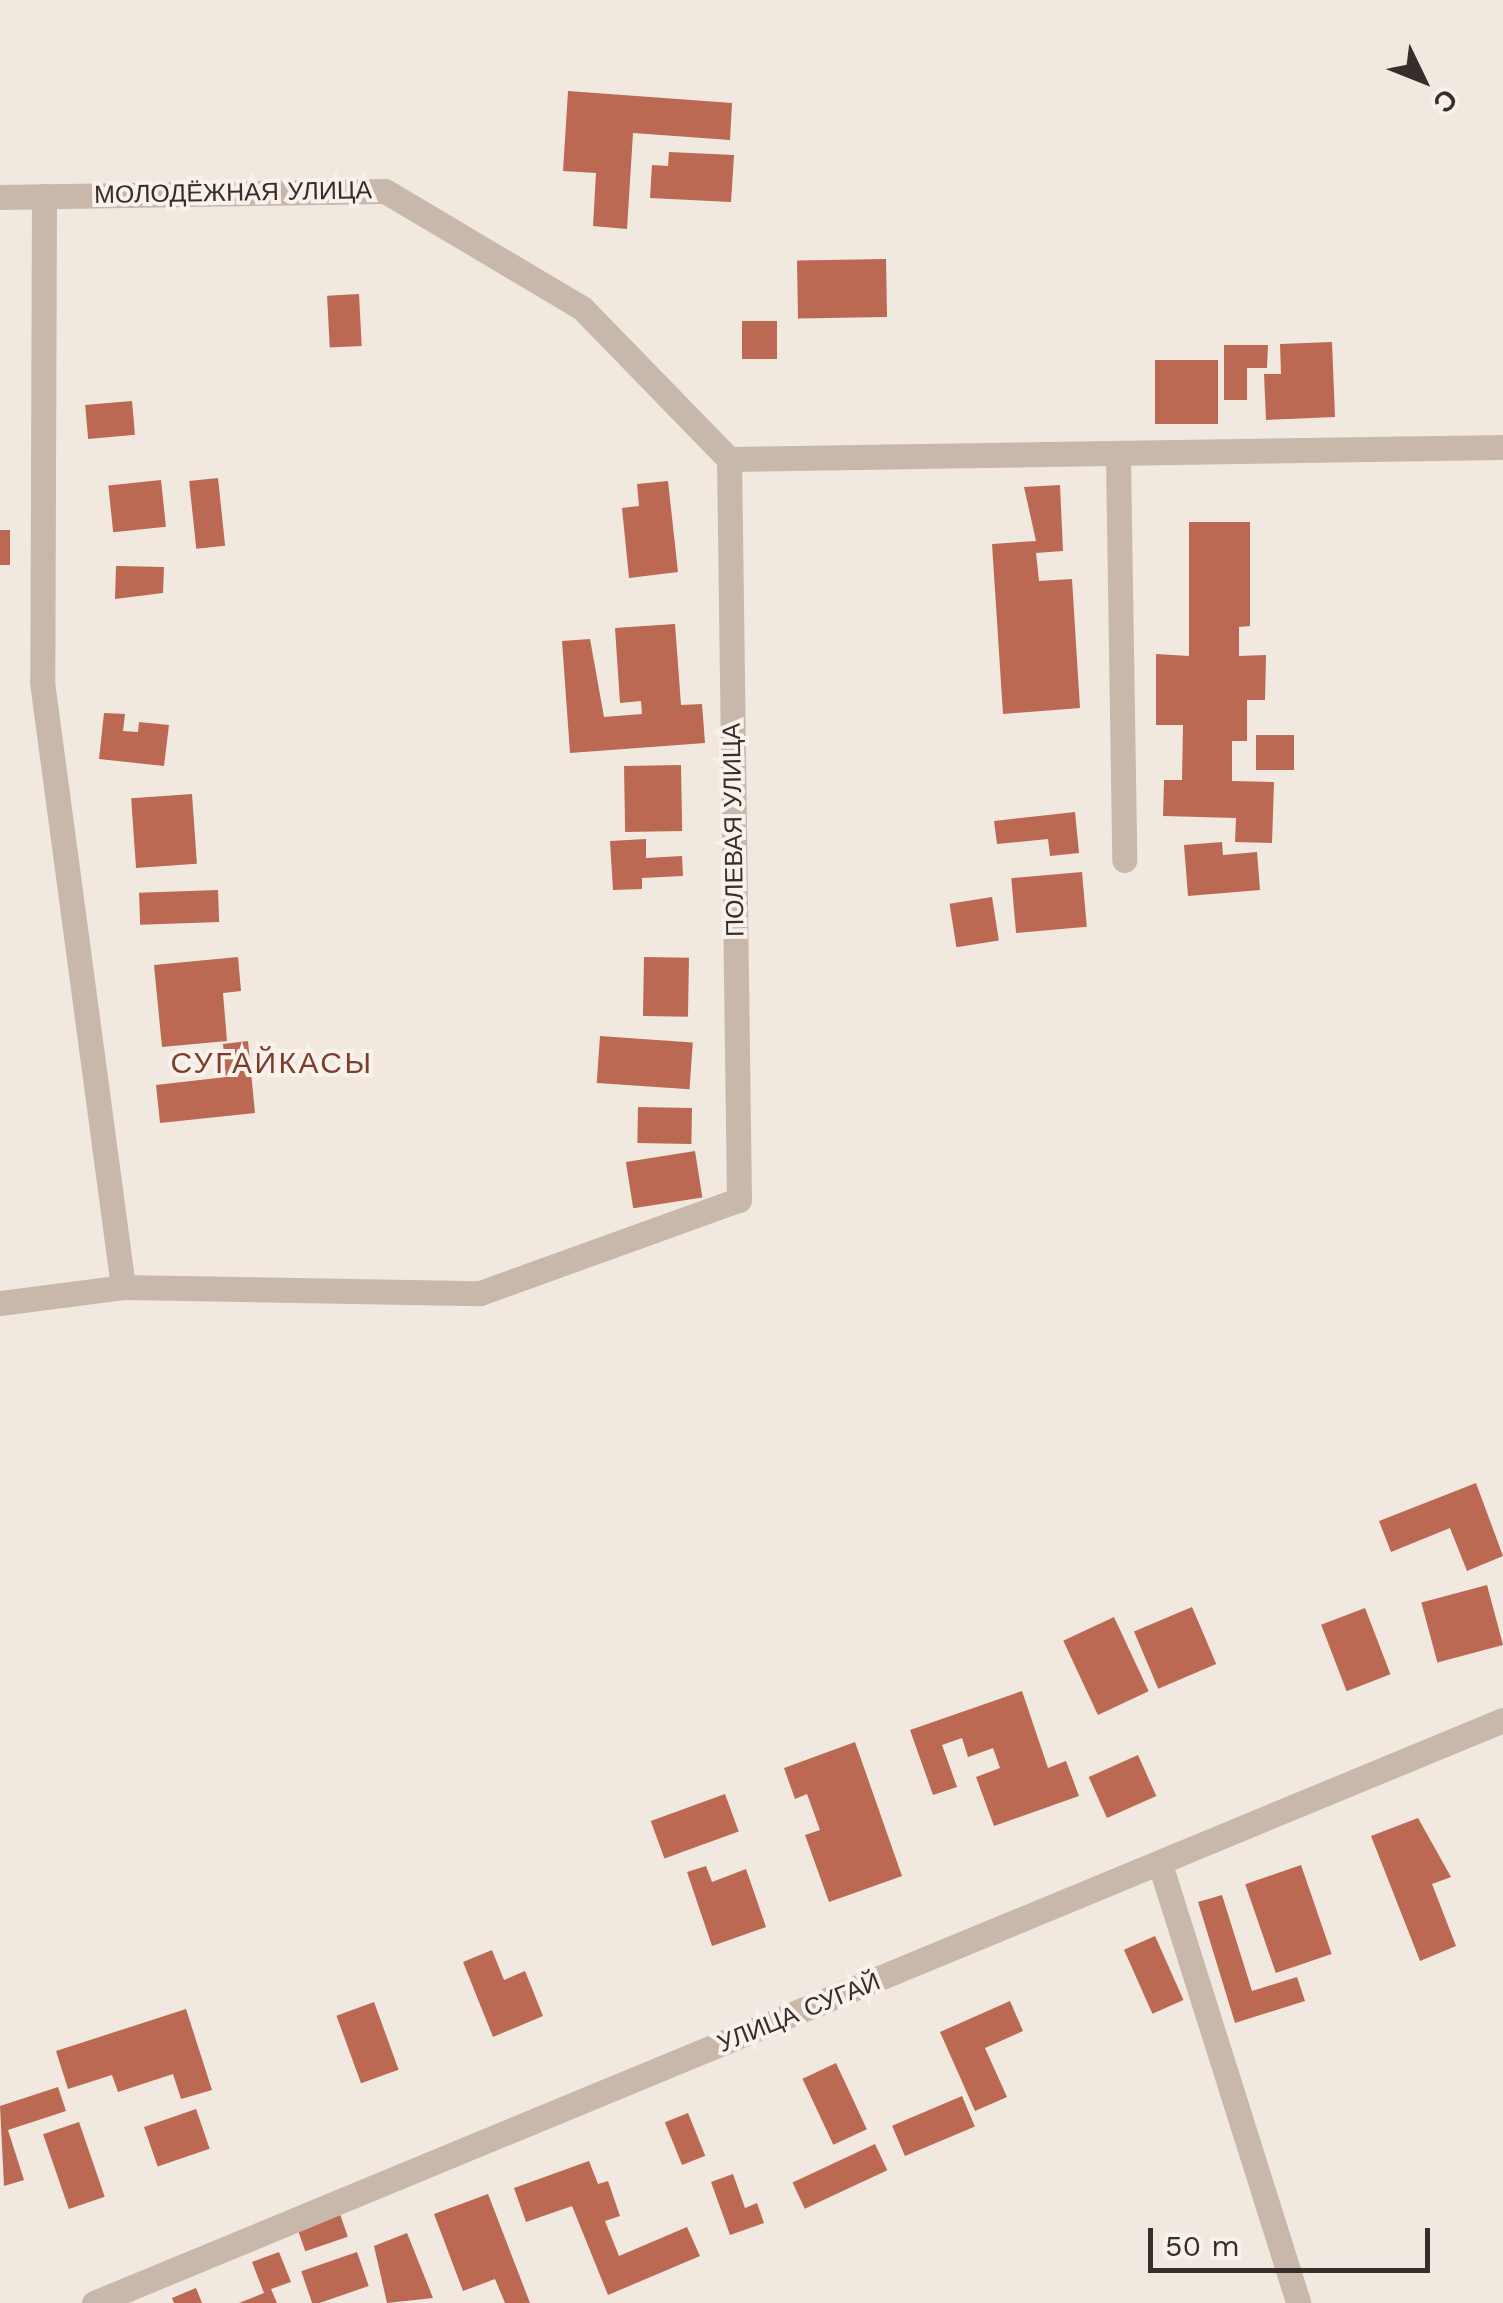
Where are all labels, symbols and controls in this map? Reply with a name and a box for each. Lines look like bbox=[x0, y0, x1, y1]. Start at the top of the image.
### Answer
north arrow bbox=[1373, 30, 1473, 130]
text: С bbox=[1426, 82, 1464, 119]
street label: МОЛОДЁЖНАЯ УЛИЦА bbox=[94, 176, 372, 210]
street label: ПОЛЕВАЯ УЛИЦА bbox=[717, 723, 751, 937]
district label: СУГАЙКАСЫ bbox=[170, 1045, 374, 1081]
street label: УЛИЦА СУГАЙ bbox=[713, 1967, 885, 2059]
scale bar bbox=[1153, 2208, 1436, 2270]
text: 50 m bbox=[1165, 2228, 1240, 2263]

